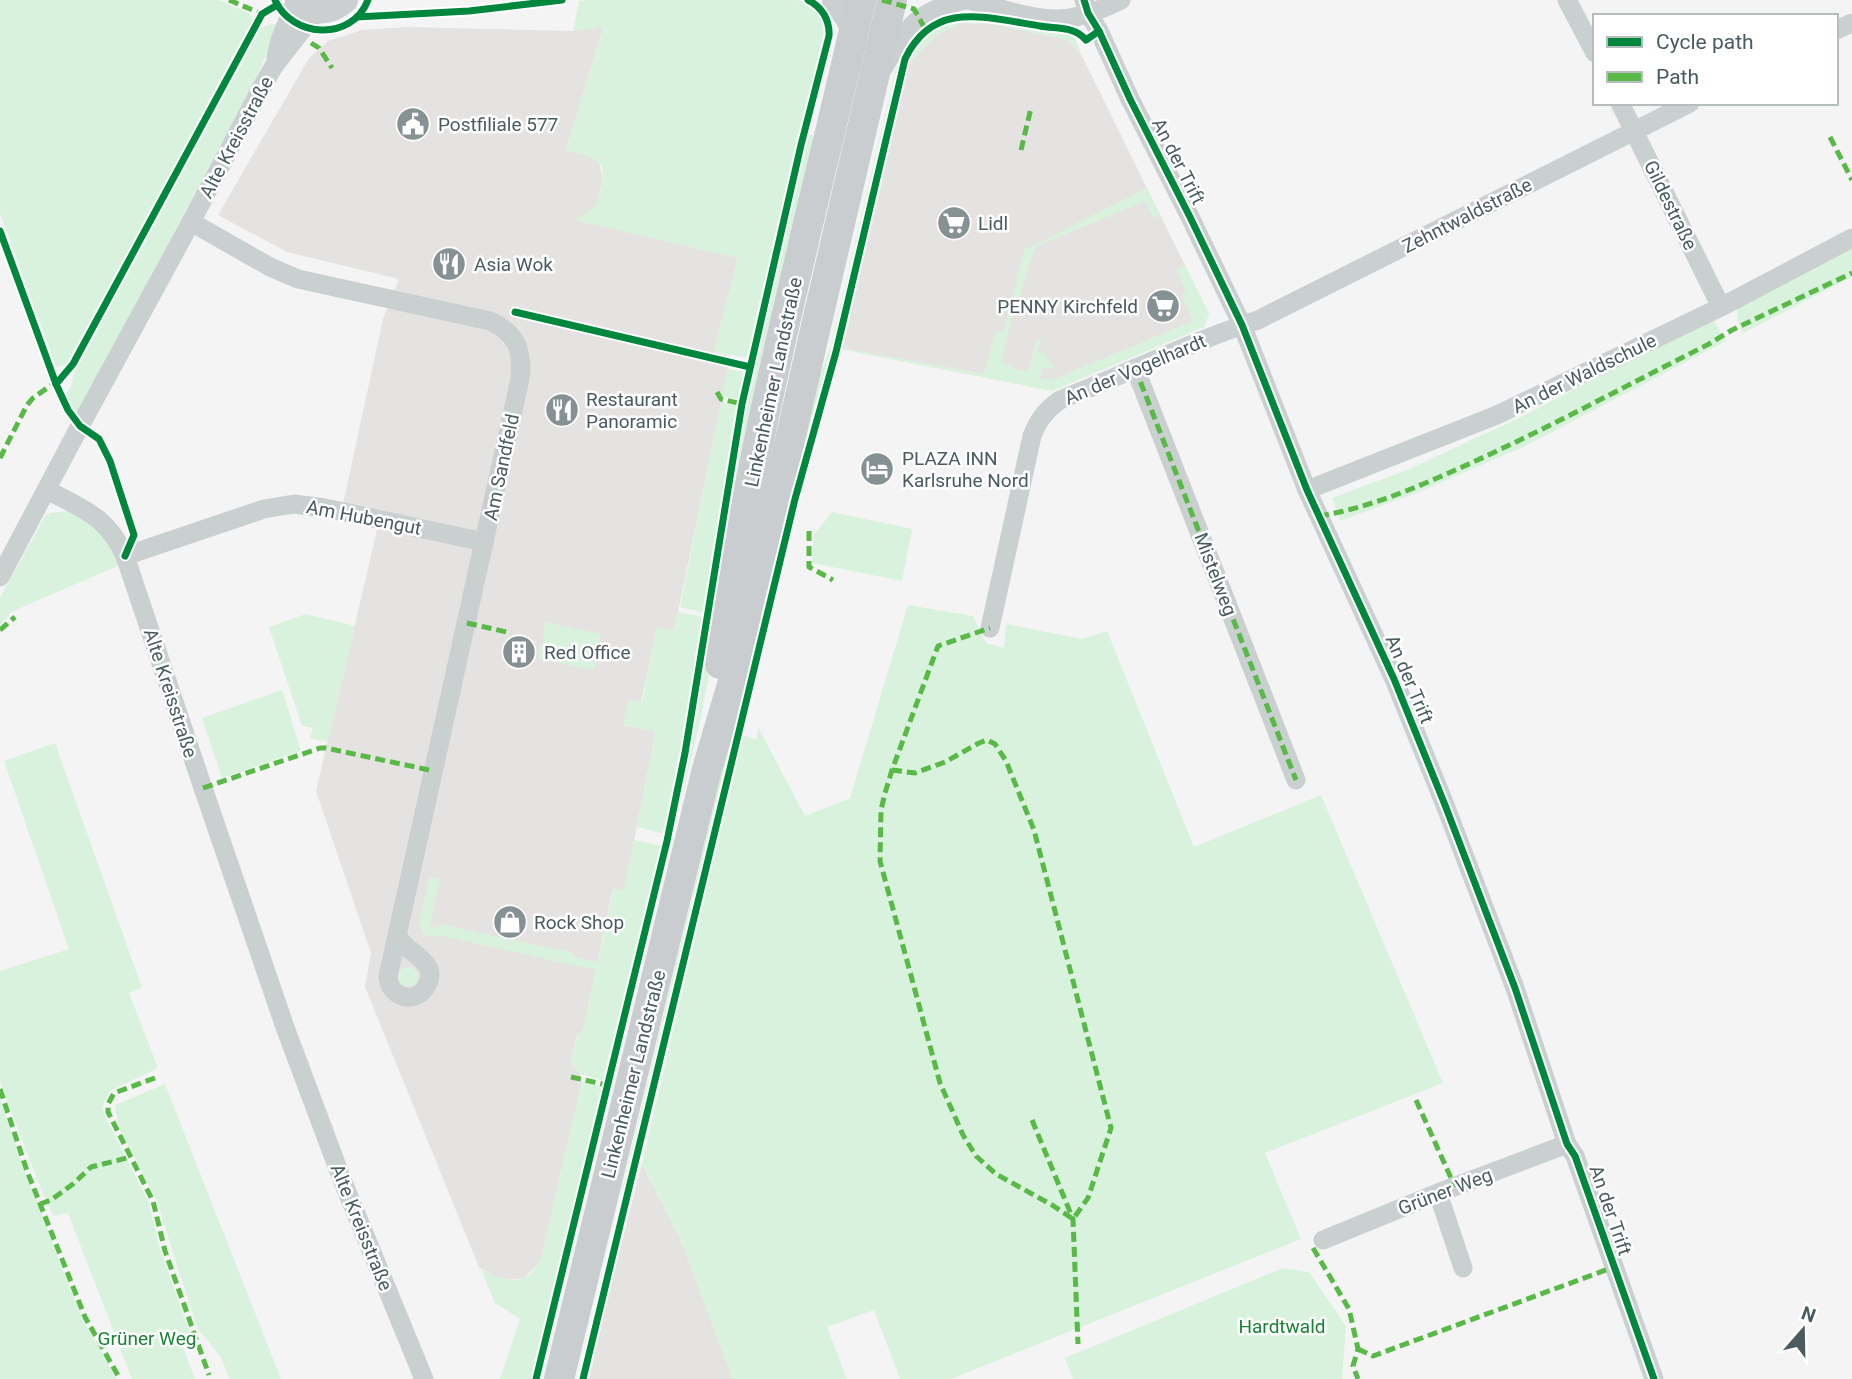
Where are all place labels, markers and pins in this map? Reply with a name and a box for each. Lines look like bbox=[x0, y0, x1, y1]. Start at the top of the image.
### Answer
public building icon: Postfiliale 577 bbox=[394, 105, 432, 143]
place label: Postfiliale 577 bbox=[438, 113, 558, 136]
supermarket icon: Lidl bbox=[935, 204, 973, 242]
place label: Lidl bbox=[978, 212, 1008, 235]
restaurant icon: Asia Wok bbox=[430, 245, 468, 283]
place label: Asia Wok bbox=[474, 253, 553, 276]
supermarket icon: PENNY Kirchfeld bbox=[1144, 287, 1182, 325]
place label: PENNY Kirchfeld bbox=[997, 295, 1138, 318]
place label: Restaurant Panoramic bbox=[586, 388, 678, 433]
restaurant icon: Restaurant Panoramic bbox=[543, 391, 581, 429]
place label: PLAZA INN Karlsruhe Nord bbox=[902, 447, 1029, 492]
hotel icon: PLAZA INN Karlsruhe Nord bbox=[858, 450, 896, 488]
building icon: Red Office bbox=[500, 633, 538, 671]
place label: Red Office bbox=[544, 641, 631, 664]
shop icon: Rock Shop bbox=[491, 903, 529, 941]
place label: Rock Shop bbox=[534, 911, 624, 934]

